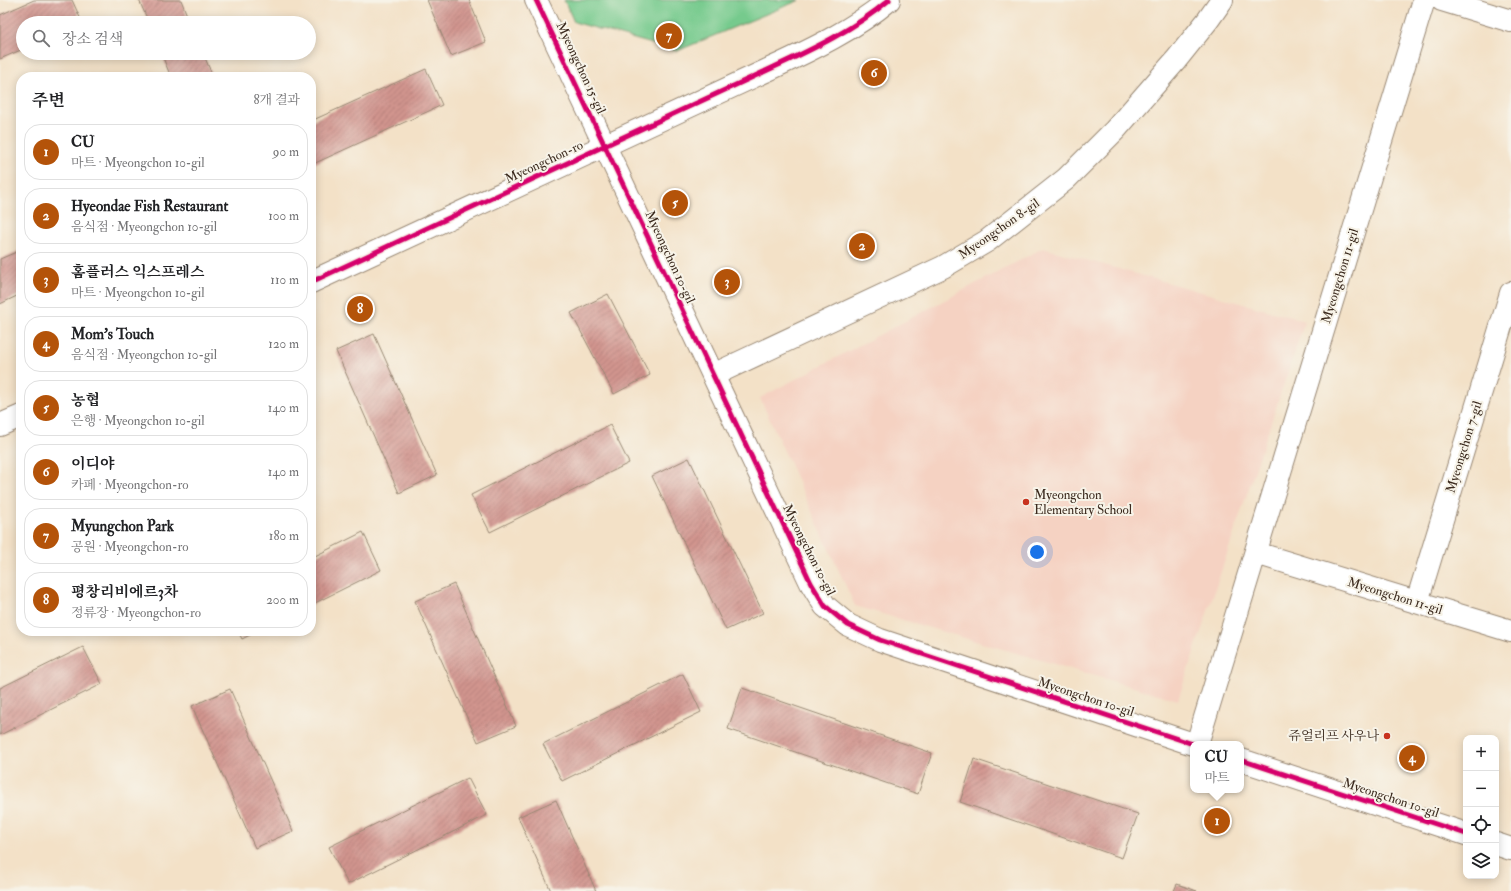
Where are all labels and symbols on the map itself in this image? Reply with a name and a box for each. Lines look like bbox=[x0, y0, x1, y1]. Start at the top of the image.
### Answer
street label: Myeongchon 15-gil bbox=[552, 20, 610, 117]
pin: 7 bbox=[656, 21, 682, 51]
pin: 6 bbox=[861, 58, 887, 88]
street label: Myeongchon-ro bbox=[502, 137, 586, 188]
pin: 5 bbox=[662, 188, 688, 218]
street label: Myeongchon 8-gil bbox=[955, 195, 1044, 264]
street label: Myeongchon 10-gil bbox=[641, 208, 699, 307]
street label: Myeongchon 11-gil bbox=[1318, 226, 1363, 326]
pin: 2 bbox=[849, 231, 875, 261]
pin: 3 bbox=[714, 267, 740, 297]
pin: 8 bbox=[347, 294, 373, 324]
street label: Myeongchon 7-gil bbox=[1442, 399, 1487, 495]
place label: Myeongchon Elementary School bbox=[1034, 487, 1133, 519]
marker: Myeongchon Elementary School bbox=[1021, 497, 1031, 507]
street label: Myeongchon 10-gil bbox=[778, 502, 839, 599]
your location bbox=[1027, 542, 1047, 562]
street label: Myeongchon 11-gil bbox=[1345, 574, 1445, 619]
street label: Myeongchon 10-gil bbox=[1035, 674, 1137, 721]
place label: 쥬얼리프 사우나 bbox=[1288, 728, 1379, 744]
marker: 쥬얼리프 사우나 bbox=[1382, 731, 1392, 741]
pin: 4 bbox=[1399, 743, 1425, 773]
street label: Myeongchon 10-gil bbox=[1340, 775, 1442, 822]
pin: 1 bbox=[1204, 806, 1230, 836]

